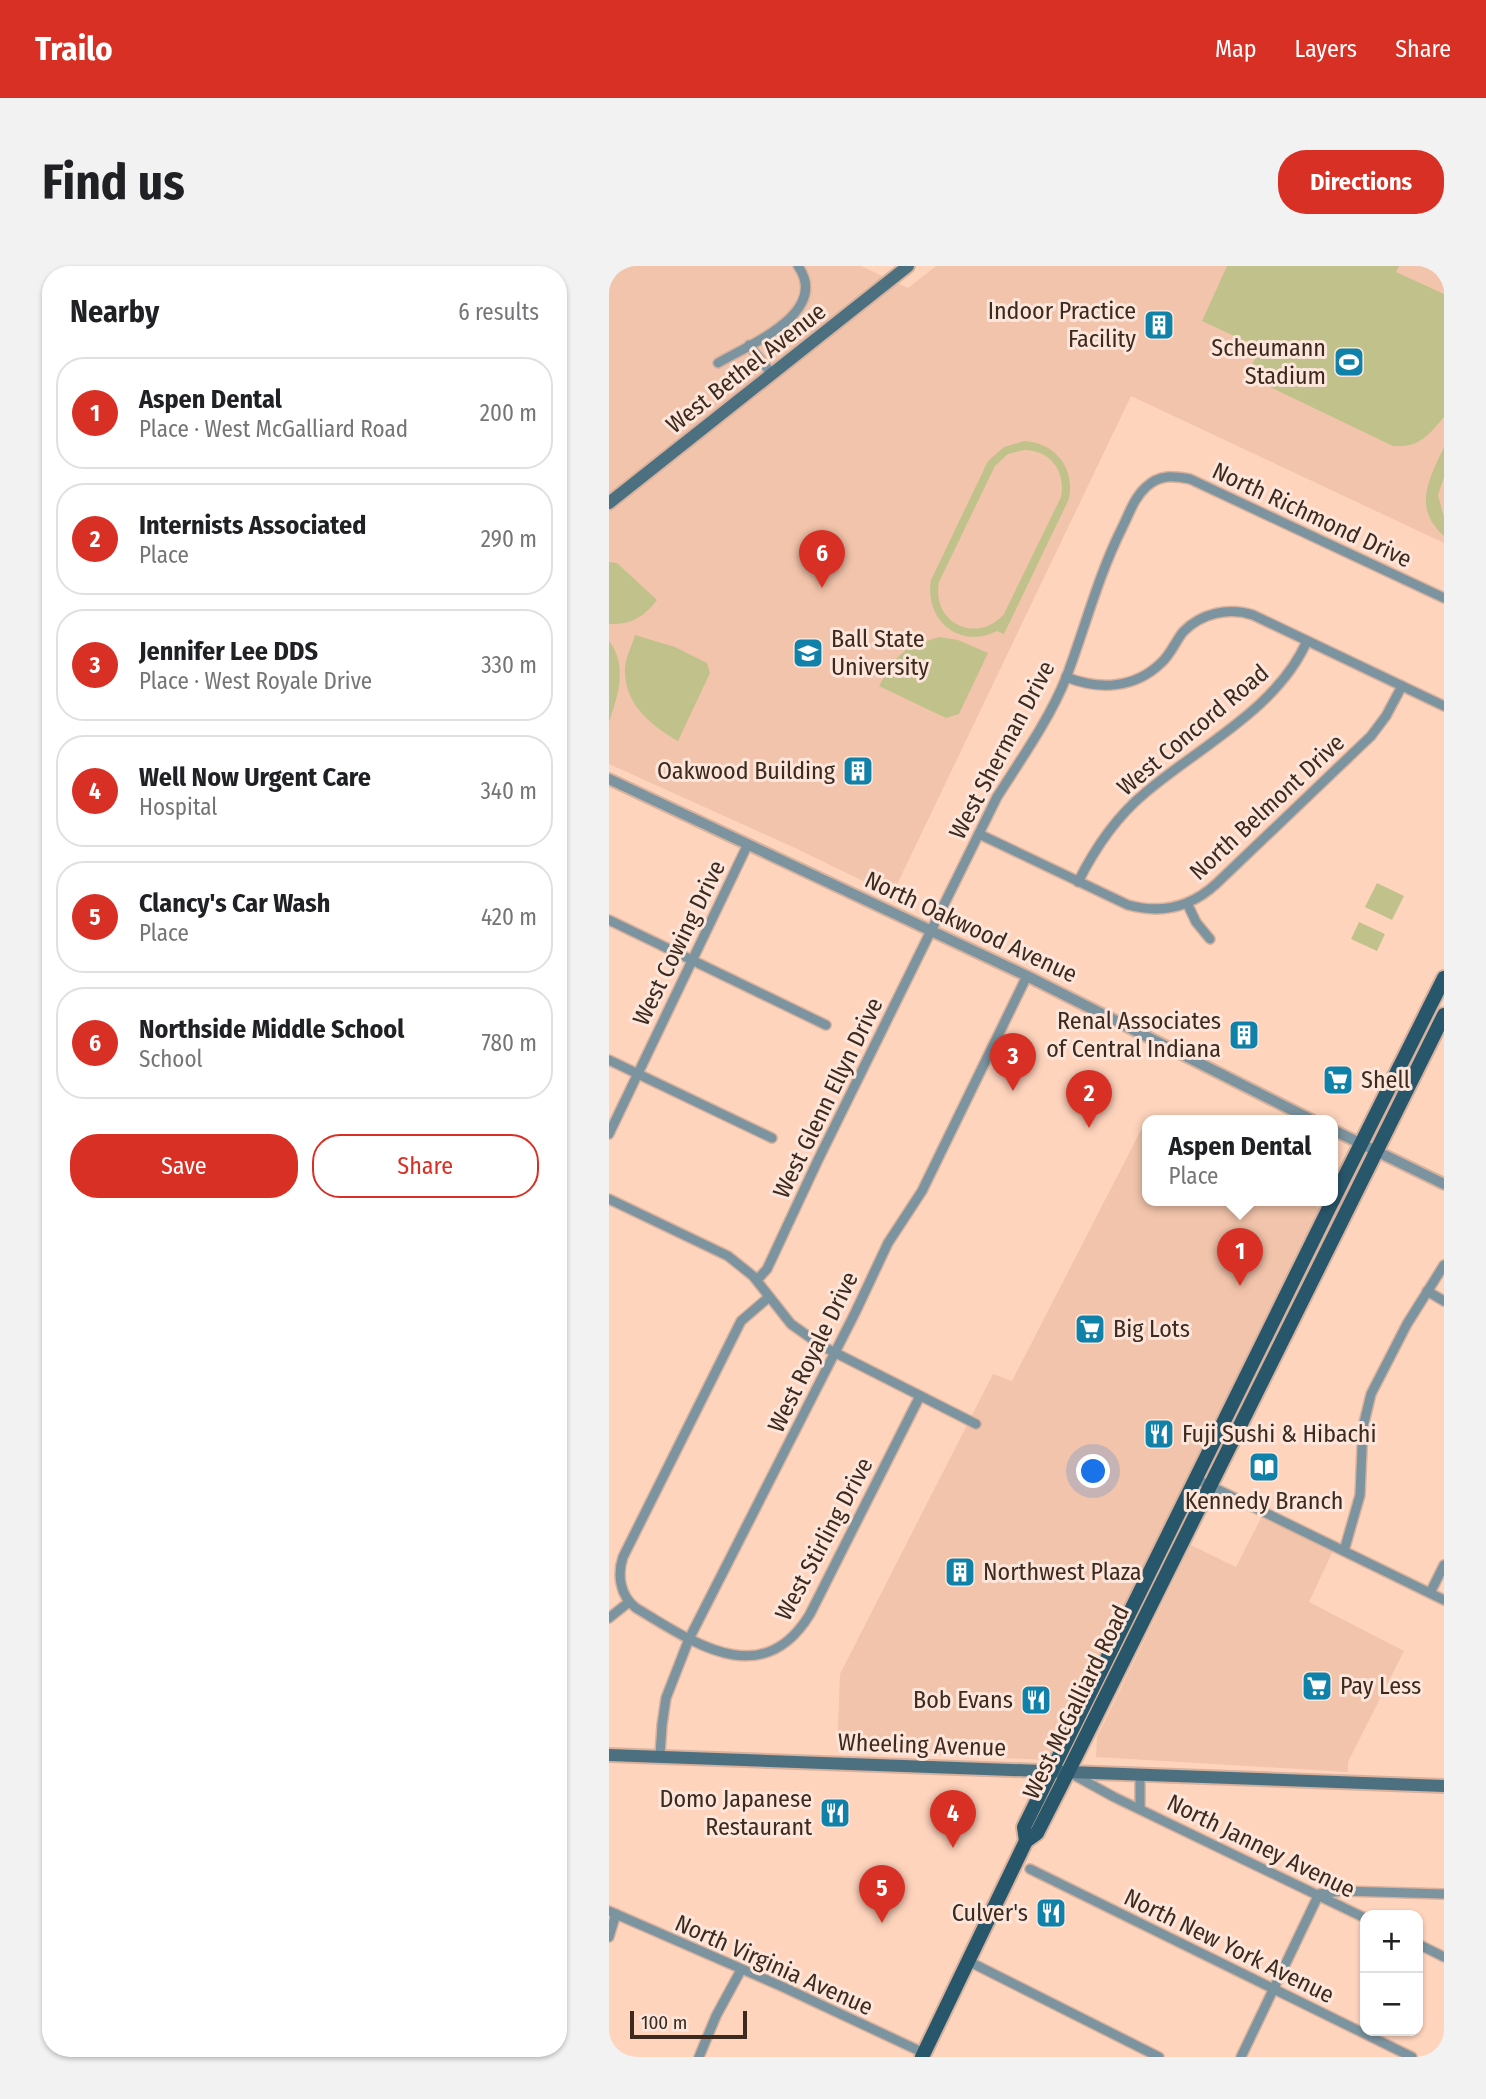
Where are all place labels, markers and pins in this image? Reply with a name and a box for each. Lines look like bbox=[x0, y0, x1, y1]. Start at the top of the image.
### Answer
place label: Indoor Practice Facility bbox=[988, 297, 1136, 353]
building icon: Indoor Practice Facility bbox=[1142, 308, 1176, 342]
place label: Scheumann Stadium bbox=[1211, 334, 1326, 390]
sports icon: Scheumann Stadium bbox=[1332, 345, 1366, 379]
pin: 6 bbox=[799, 530, 845, 588]
place label: Ball State University bbox=[831, 625, 929, 681]
school or university icon: Ball State University bbox=[791, 636, 825, 670]
building icon: Oakwood Building bbox=[841, 754, 875, 788]
place label: Oakwood Building bbox=[657, 757, 836, 785]
place label: Renal Associates of Central Indiana bbox=[1046, 1007, 1221, 1063]
building icon: Renal Associates of Central Indiana bbox=[1227, 1018, 1261, 1052]
pin: 3 bbox=[990, 1033, 1036, 1091]
supermarket icon: Shell bbox=[1321, 1063, 1355, 1097]
place label: Shell bbox=[1361, 1066, 1410, 1094]
pin: 2 bbox=[1066, 1070, 1112, 1128]
pin: 1 bbox=[1217, 1228, 1263, 1286]
supermarket icon: Big Lots bbox=[1073, 1312, 1107, 1346]
place label: Big Lots bbox=[1113, 1315, 1190, 1343]
restaurant icon: Fuji Sushi & Hibachi bbox=[1142, 1417, 1176, 1451]
place label: Fuji Sushi & Hibachi bbox=[1182, 1420, 1376, 1448]
library icon: Kennedy Branch bbox=[1247, 1450, 1281, 1484]
place label: Kennedy Branch bbox=[1185, 1487, 1343, 1515]
building icon: Northwest Plaza bbox=[943, 1555, 977, 1589]
place label: Northwest Plaza bbox=[983, 1558, 1142, 1586]
supermarket icon: Pay Less bbox=[1300, 1669, 1334, 1703]
place label: Pay Less bbox=[1340, 1672, 1421, 1700]
restaurant icon: Bob Evans bbox=[1019, 1683, 1053, 1717]
place label: Bob Evans bbox=[913, 1686, 1013, 1714]
place label: Domo Japanese Restaurant bbox=[659, 1785, 812, 1841]
pin: 4 bbox=[930, 1790, 976, 1848]
restaurant icon: Domo Japanese Restaurant bbox=[818, 1796, 852, 1830]
pin: 5 bbox=[859, 1865, 905, 1923]
restaurant icon: Culver's bbox=[1034, 1896, 1068, 1930]
place label: Culver's bbox=[952, 1899, 1028, 1927]

